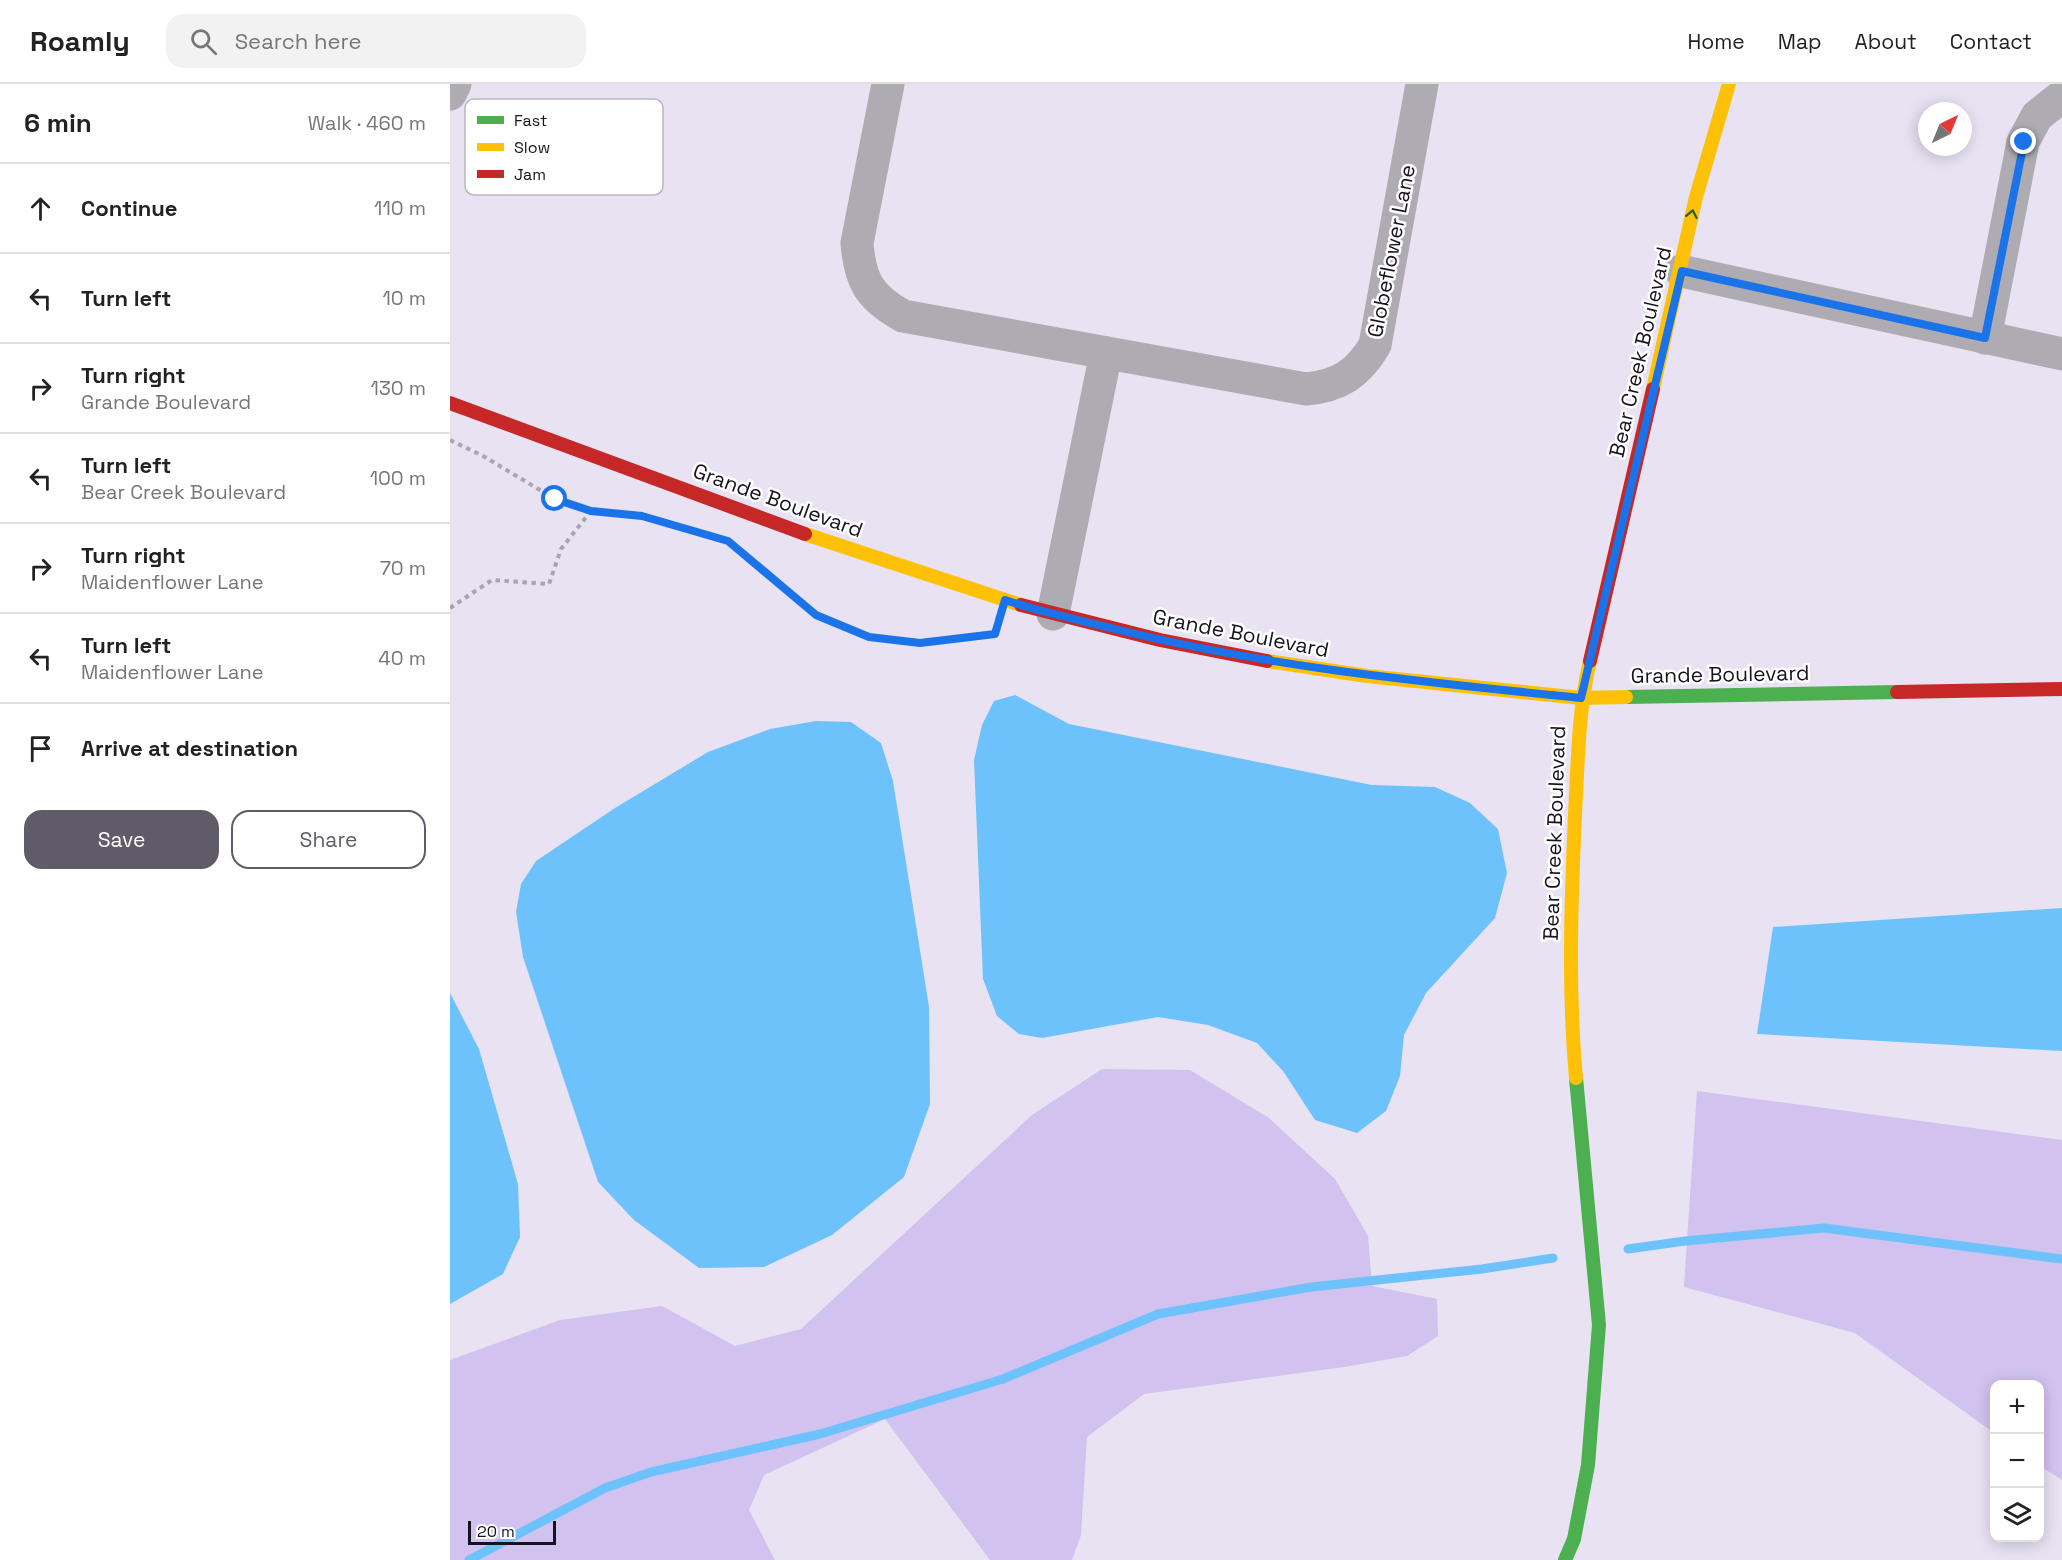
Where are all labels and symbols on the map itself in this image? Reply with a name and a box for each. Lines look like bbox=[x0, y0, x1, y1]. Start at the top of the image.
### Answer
legend bbox=[465, 99, 663, 195]
north arrow bbox=[1918, 102, 1972, 156]
text: Fast bbox=[514, 110, 547, 131]
route end bbox=[2010, 128, 2036, 154]
text: Slow bbox=[514, 137, 550, 158]
street label: Globeflower Lane bbox=[1361, 162, 1421, 340]
text: Jam bbox=[514, 164, 546, 185]
one-way arrow bbox=[1685, 209, 1698, 219]
street label: Bear Creek Boulevard bbox=[1603, 244, 1677, 460]
street label: Grande Boulevard bbox=[689, 457, 867, 543]
route start bbox=[541, 485, 567, 511]
street label: Grande Boulevard bbox=[1151, 603, 1331, 663]
street label: Grande Boulevard bbox=[1630, 659, 1810, 689]
street label: Bear Creek Boulevard bbox=[1537, 725, 1571, 941]
scale bar bbox=[468, 1518, 556, 1546]

